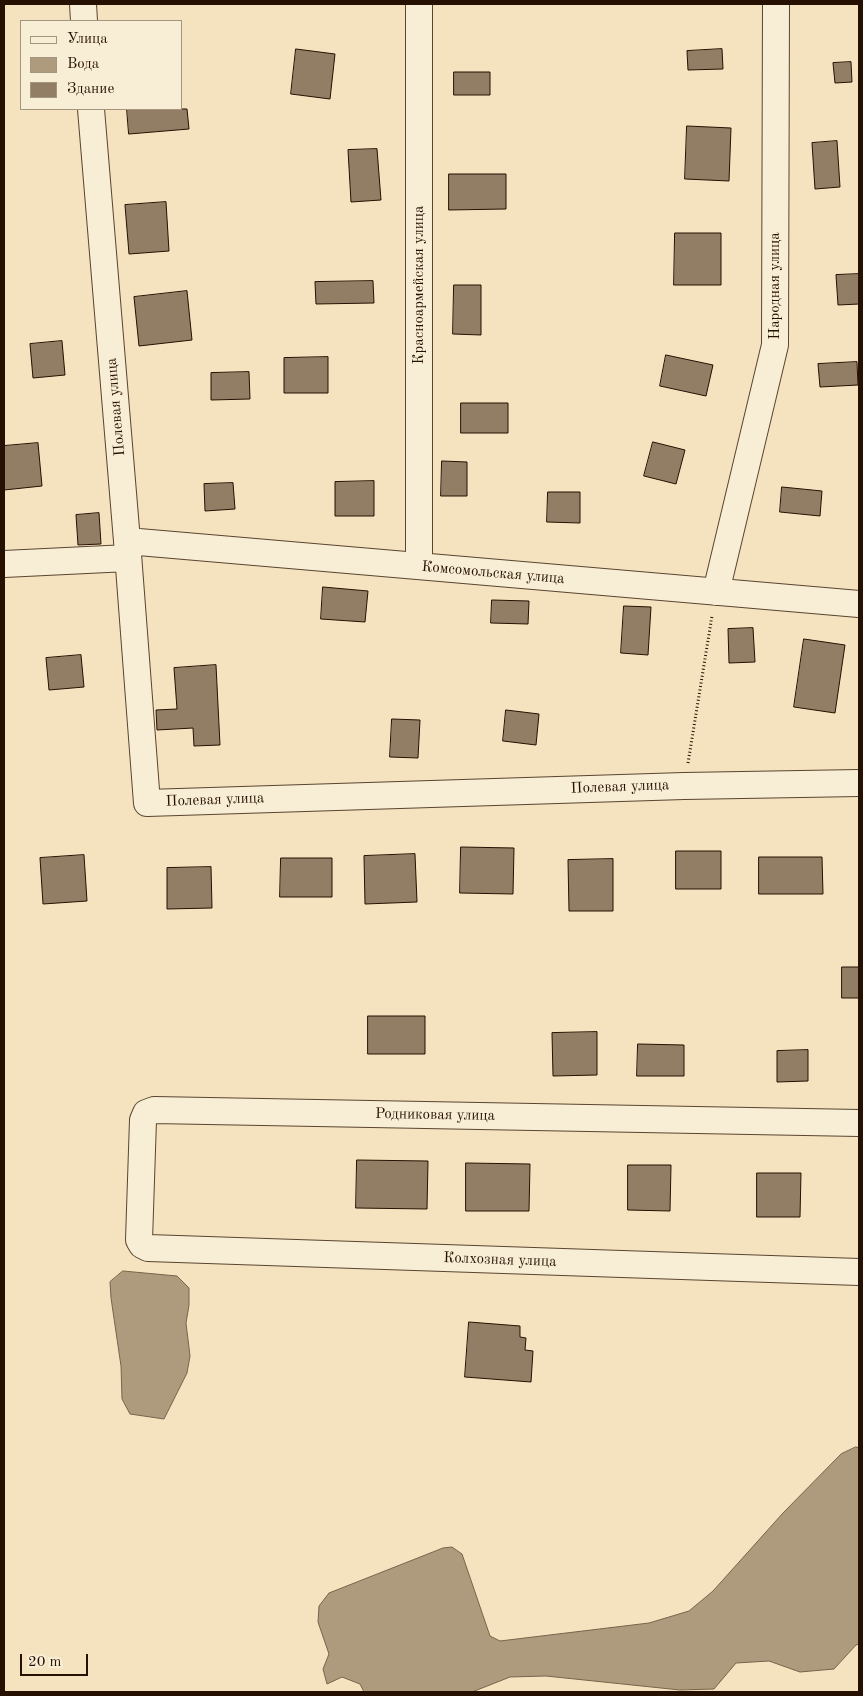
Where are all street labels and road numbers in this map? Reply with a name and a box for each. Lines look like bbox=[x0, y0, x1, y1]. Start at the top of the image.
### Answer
street label: Красноармейская улица bbox=[410, 206, 428, 364]
street label: Народная улица bbox=[766, 232, 784, 340]
street label: Полевая улица bbox=[103, 357, 129, 457]
street label: Комсомольская улица bbox=[421, 558, 565, 588]
street label: Полевая улица bbox=[570, 776, 670, 798]
street label: Полевая улица bbox=[165, 789, 265, 811]
street label: Родниковая улица bbox=[375, 1105, 495, 1125]
street label: Колхозная улица bbox=[443, 1249, 557, 1271]

